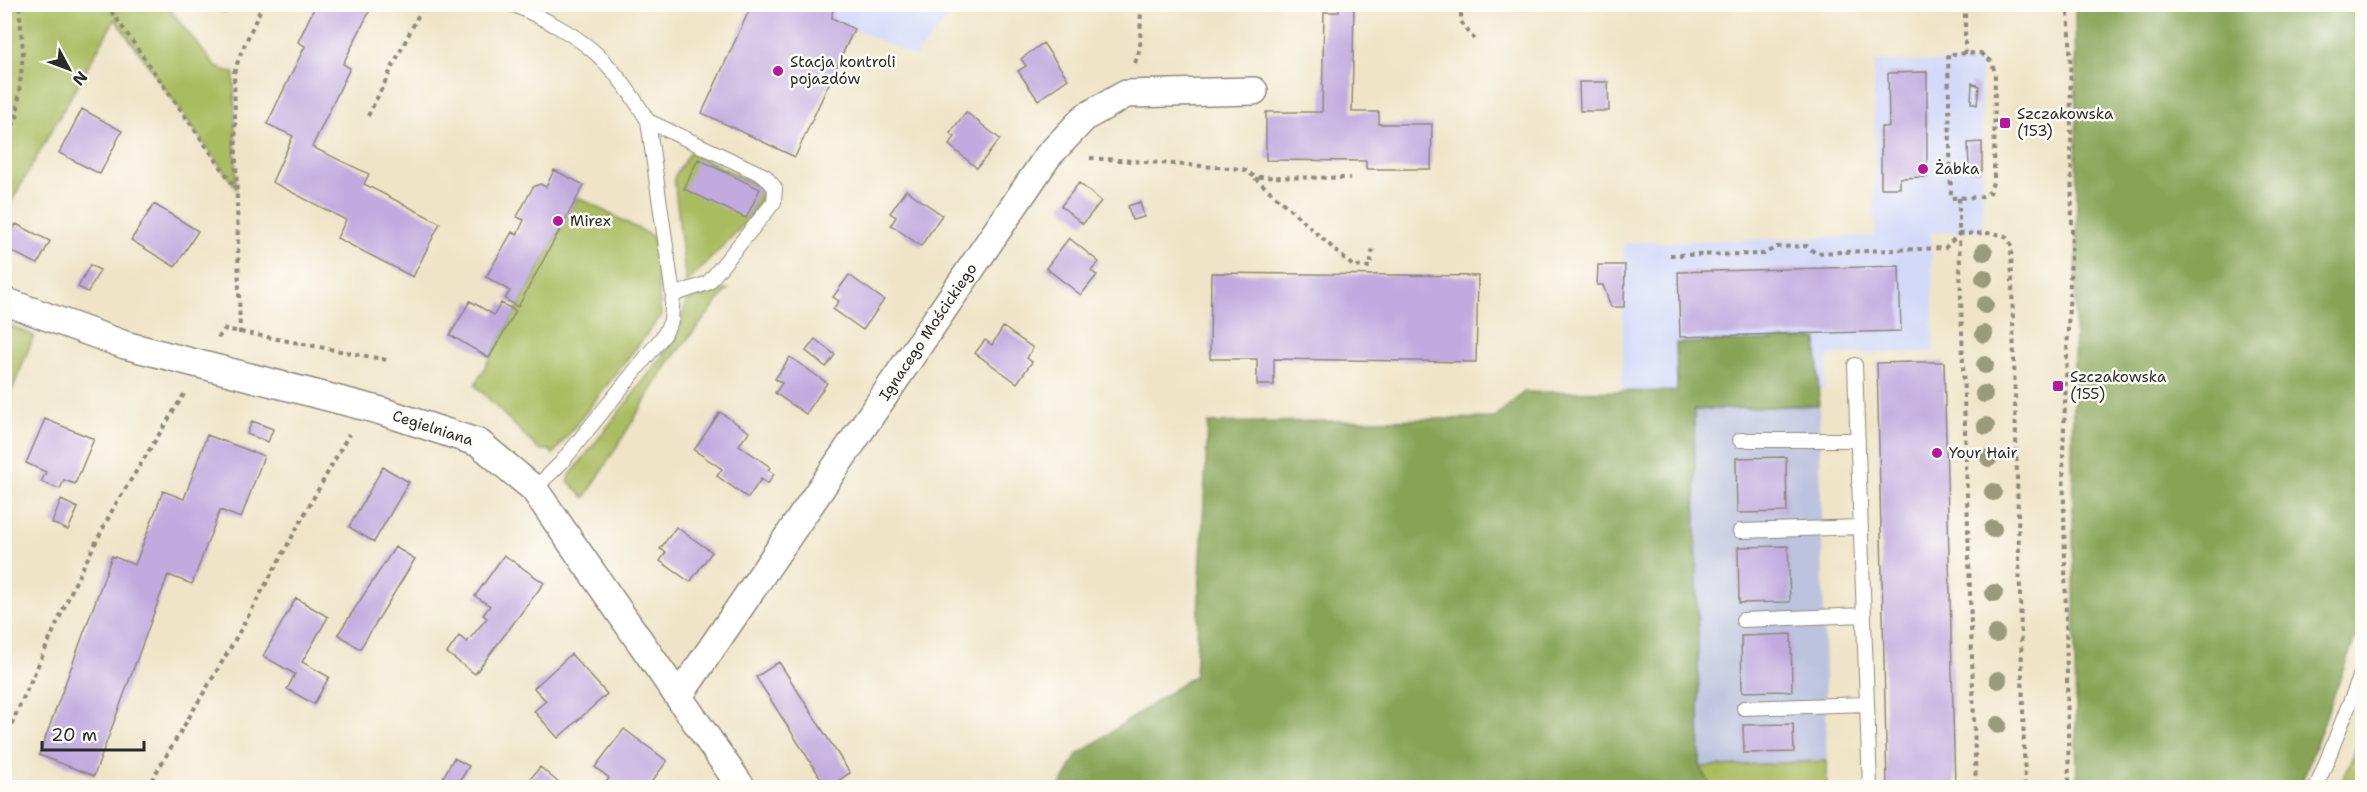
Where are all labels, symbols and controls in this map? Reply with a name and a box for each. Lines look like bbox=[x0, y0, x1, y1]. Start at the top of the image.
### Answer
north arrow bbox=[39, 39, 99, 99]
place label: Stacja kontroli pojazdów bbox=[790, 52, 896, 89]
marker: Stacja kontroli pojazdów bbox=[771, 64, 785, 78]
text: N bbox=[68, 67, 92, 90]
place label: Szczakowska (153) bbox=[2017, 104, 2114, 141]
marker: Szczakowska (153) bbox=[1998, 116, 2012, 130]
place label: Żabka bbox=[1935, 159, 1980, 179]
marker: Żabka bbox=[1916, 162, 1930, 176]
place label: Mirex bbox=[570, 211, 611, 231]
marker: Mirex bbox=[551, 214, 565, 228]
street label: Ignacego Mościckiego bbox=[875, 259, 981, 405]
place label: Szczakowska (155) bbox=[2070, 367, 2167, 404]
marker: Szczakowska (155) bbox=[2051, 379, 2065, 393]
street label: Cegielniana bbox=[390, 406, 477, 451]
place label: Your Hair bbox=[1949, 443, 2018, 463]
marker: Your Hair bbox=[1930, 446, 1944, 460]
scale bar bbox=[42, 714, 144, 752]
text: 20 m bbox=[51, 723, 97, 747]

